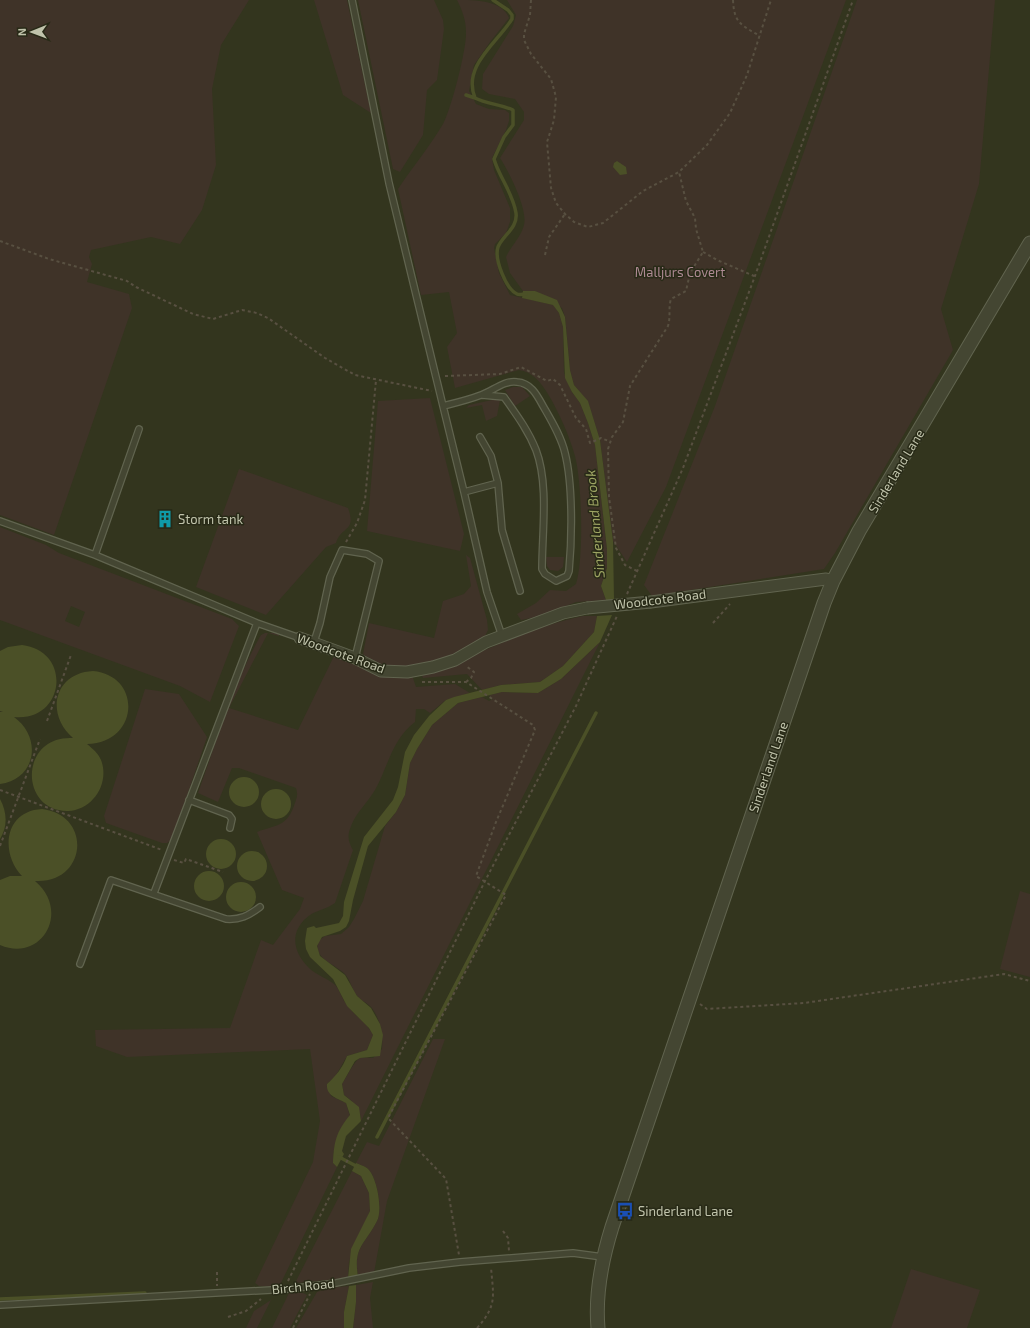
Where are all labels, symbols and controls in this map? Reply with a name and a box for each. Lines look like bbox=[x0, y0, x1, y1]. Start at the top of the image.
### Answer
north arrow bbox=[12, 12, 52, 52]
text: N bbox=[15, 28, 28, 36]
park label: Malljurs Covert bbox=[635, 264, 725, 280]
street label: Sinderland Lane bbox=[865, 426, 927, 516]
water label: Sinderland Brook bbox=[581, 469, 608, 579]
building icon: Storm tank bbox=[155, 509, 175, 529]
place label: Storm tank bbox=[178, 511, 243, 527]
street label: Woodcote Road bbox=[613, 585, 707, 613]
street label: Woodcote Road bbox=[295, 630, 387, 676]
street label: Sinderland Lane bbox=[745, 719, 791, 815]
bus stop icon: Sinderland Lane bbox=[615, 1201, 635, 1221]
place label: Sinderland Lane bbox=[638, 1203, 733, 1219]
street label: Birch Road bbox=[271, 1275, 335, 1297]

